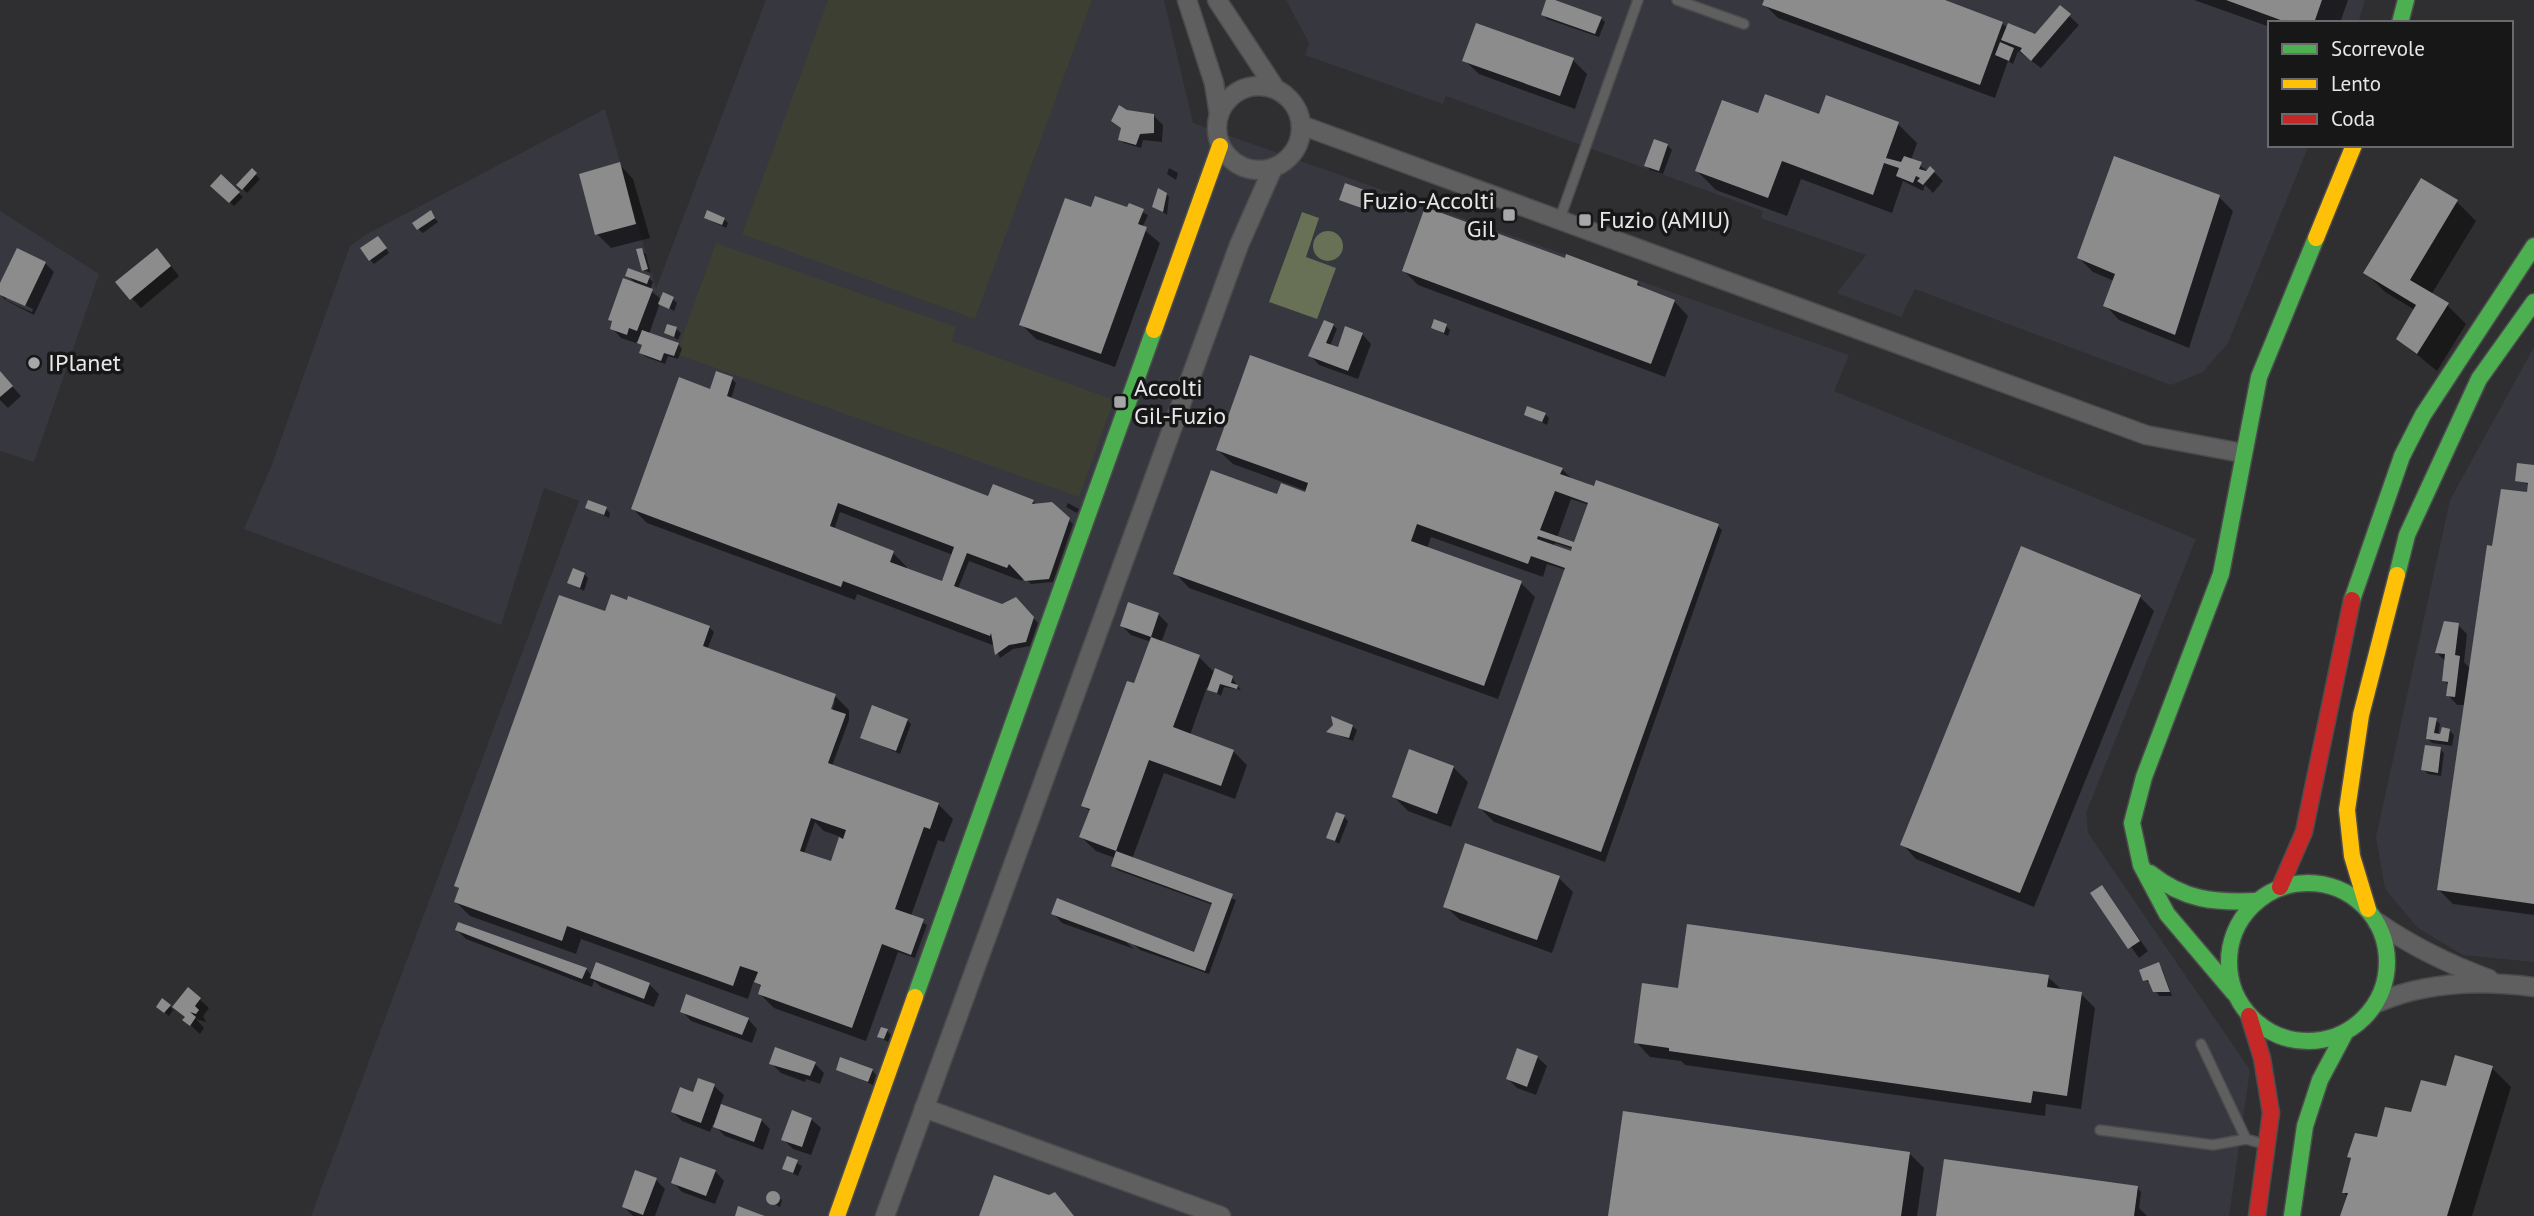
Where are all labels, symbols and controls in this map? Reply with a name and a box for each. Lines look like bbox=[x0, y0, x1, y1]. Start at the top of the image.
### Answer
legend bbox=[2268, 21, 2513, 147]
text: Scorrevole bbox=[2331, 35, 2425, 62]
text: Lento bbox=[2331, 70, 2381, 97]
text: Coda bbox=[2331, 105, 2375, 132]
place label: Fuzio-Accolti Gil bbox=[1362, 185, 1495, 244]
place label: Fuzio (AMIU) bbox=[1599, 204, 1730, 235]
marker: Fuzio-Accolti Gil bbox=[1501, 207, 1517, 223]
marker: Fuzio (AMIU) bbox=[1577, 212, 1593, 228]
place label: IPlanet bbox=[48, 347, 121, 378]
marker: IPlanet bbox=[26, 355, 42, 371]
place label: Accolti Gil-Fuzio bbox=[1134, 372, 1226, 431]
marker: Accolti Gil-Fuzio bbox=[1112, 394, 1128, 410]

